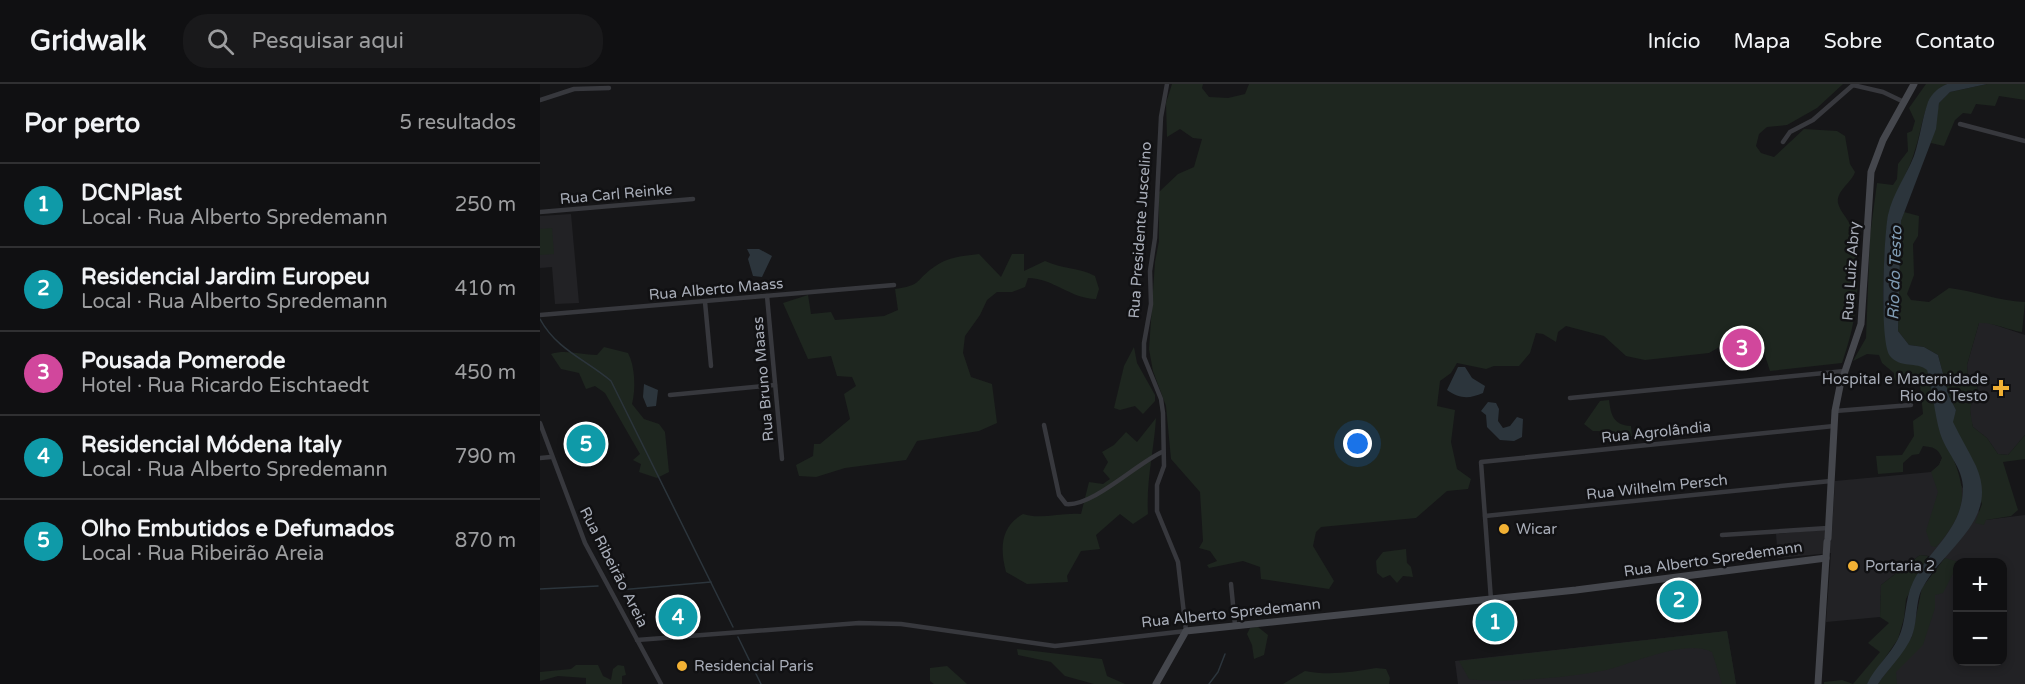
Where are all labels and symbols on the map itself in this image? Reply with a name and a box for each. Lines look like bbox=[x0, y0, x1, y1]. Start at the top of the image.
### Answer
street label: Rua Presidente Juscelino bbox=[1125, 141, 1155, 319]
street label: Rua Carl Reinke bbox=[559, 180, 673, 208]
street label: Rua Luiz Abry bbox=[1839, 221, 1863, 321]
water label: Rio do Testo bbox=[1883, 224, 1907, 321]
street label: Rua Alberto Maass bbox=[648, 274, 784, 304]
street label: Rua Bruno Maass bbox=[749, 316, 777, 442]
pin: 3 bbox=[1722, 326, 1762, 370]
place label: Hospital e Maternidade Rio do Testo bbox=[1822, 370, 1988, 405]
marker: Hospital e Maternidade Rio do Testo bbox=[1992, 379, 2010, 397]
street label: Rua Agrolândia bbox=[1600, 417, 1712, 447]
pin: 5 bbox=[566, 422, 606, 466]
your location bbox=[1343, 429, 1372, 458]
street label: Rua Wilhelm Persch bbox=[1585, 471, 1729, 503]
street label: Rua Ribeirão Areia bbox=[576, 504, 652, 630]
place label: Wicar bbox=[1516, 520, 1557, 538]
marker: Wicar bbox=[1497, 522, 1511, 536]
street label: Rua Alberto Spredemann bbox=[1622, 538, 1804, 580]
place label: Portaria 2 bbox=[1865, 557, 1935, 575]
marker: Portaria 2 bbox=[1846, 559, 1860, 573]
pin: 2 bbox=[1660, 578, 1698, 622]
pin: 4 bbox=[658, 594, 698, 640]
street label: Rua Alberto Spredemann bbox=[1140, 595, 1322, 631]
pin: 1 bbox=[1476, 600, 1514, 644]
place label: Residencial Paris bbox=[694, 657, 814, 675]
marker: Residencial Paris bbox=[675, 659, 689, 673]

